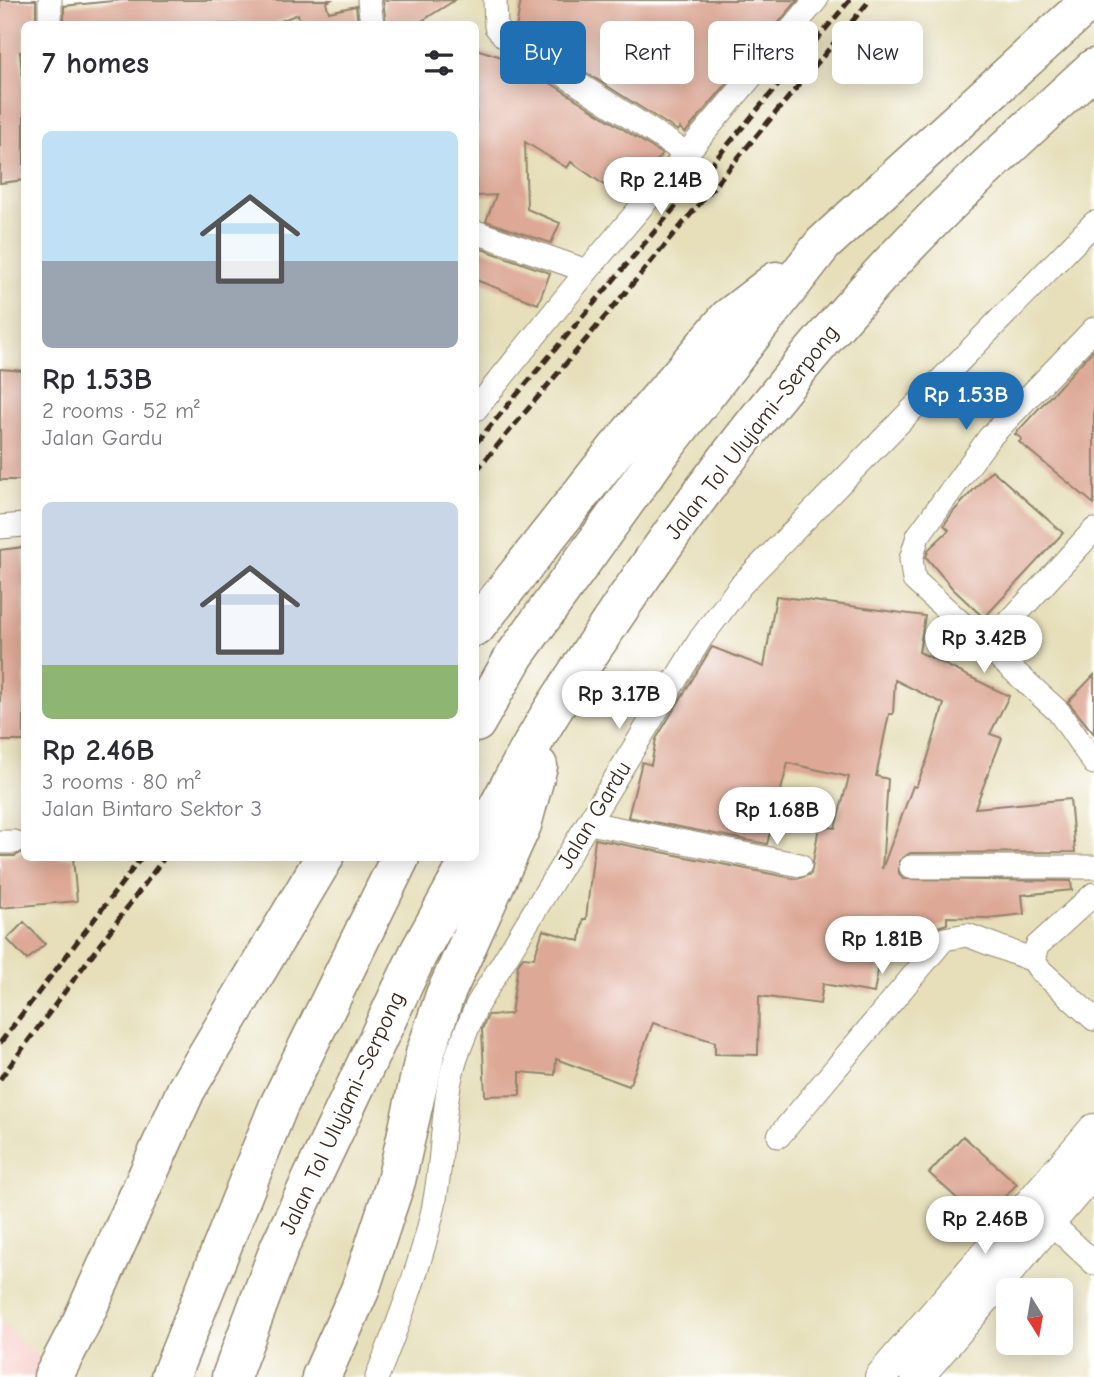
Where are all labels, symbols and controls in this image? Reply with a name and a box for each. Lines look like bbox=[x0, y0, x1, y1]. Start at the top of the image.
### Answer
chip: Buy bbox=[500, 21, 586, 84]
chip: Rent bbox=[600, 21, 694, 84]
chip: Filters bbox=[708, 21, 818, 84]
chip: New bbox=[832, 21, 923, 84]
icon: filters bbox=[420, 44, 458, 82]
text: 7 homes bbox=[42, 46, 149, 81]
pin: Rp 2.14B bbox=[589, 158, 733, 217]
text: Rp 2.14B bbox=[620, 166, 702, 193]
icon: home bbox=[187, 176, 313, 302]
street label: Jalan Tol Ulujami–Serpong bbox=[660, 319, 844, 545]
text: Rp 1.53B bbox=[42, 362, 152, 397]
pin: Rp 1.53B bbox=[894, 372, 1038, 432]
text: Rp 1.53B bbox=[924, 381, 1008, 408]
text: 2 rooms · 52 m² bbox=[42, 397, 200, 424]
text: Jalan Gardu bbox=[42, 424, 162, 451]
icon: home bbox=[187, 547, 313, 673]
pin: Rp 3.42B bbox=[912, 616, 1056, 675]
text: Rp 3.42B bbox=[941, 624, 1027, 651]
pin: Rp 3.17B bbox=[547, 672, 691, 731]
text: Rp 3.17B bbox=[578, 680, 660, 707]
text: Rp 2.46B bbox=[42, 733, 154, 768]
street label: Jalan Gardu bbox=[551, 756, 637, 874]
text: 3 rooms · 80 m² bbox=[42, 768, 201, 795]
pin: Rp 1.68B bbox=[705, 788, 849, 847]
text: Jalan Bintaro Sektor 3 bbox=[42, 795, 262, 822]
text: Rp 1.68B bbox=[735, 796, 819, 823]
pin: Rp 1.81B bbox=[810, 916, 954, 976]
text: Rp 1.81B bbox=[841, 925, 923, 952]
street label: Jalan Tol Ulujami–Serpong bbox=[274, 987, 410, 1239]
pin: Rp 2.46B bbox=[913, 1196, 1057, 1256]
text: Rp 2.46B bbox=[942, 1205, 1028, 1232]
north arrow bbox=[996, 1278, 1073, 1354]
map controls bbox=[996, 1278, 1073, 1355]

